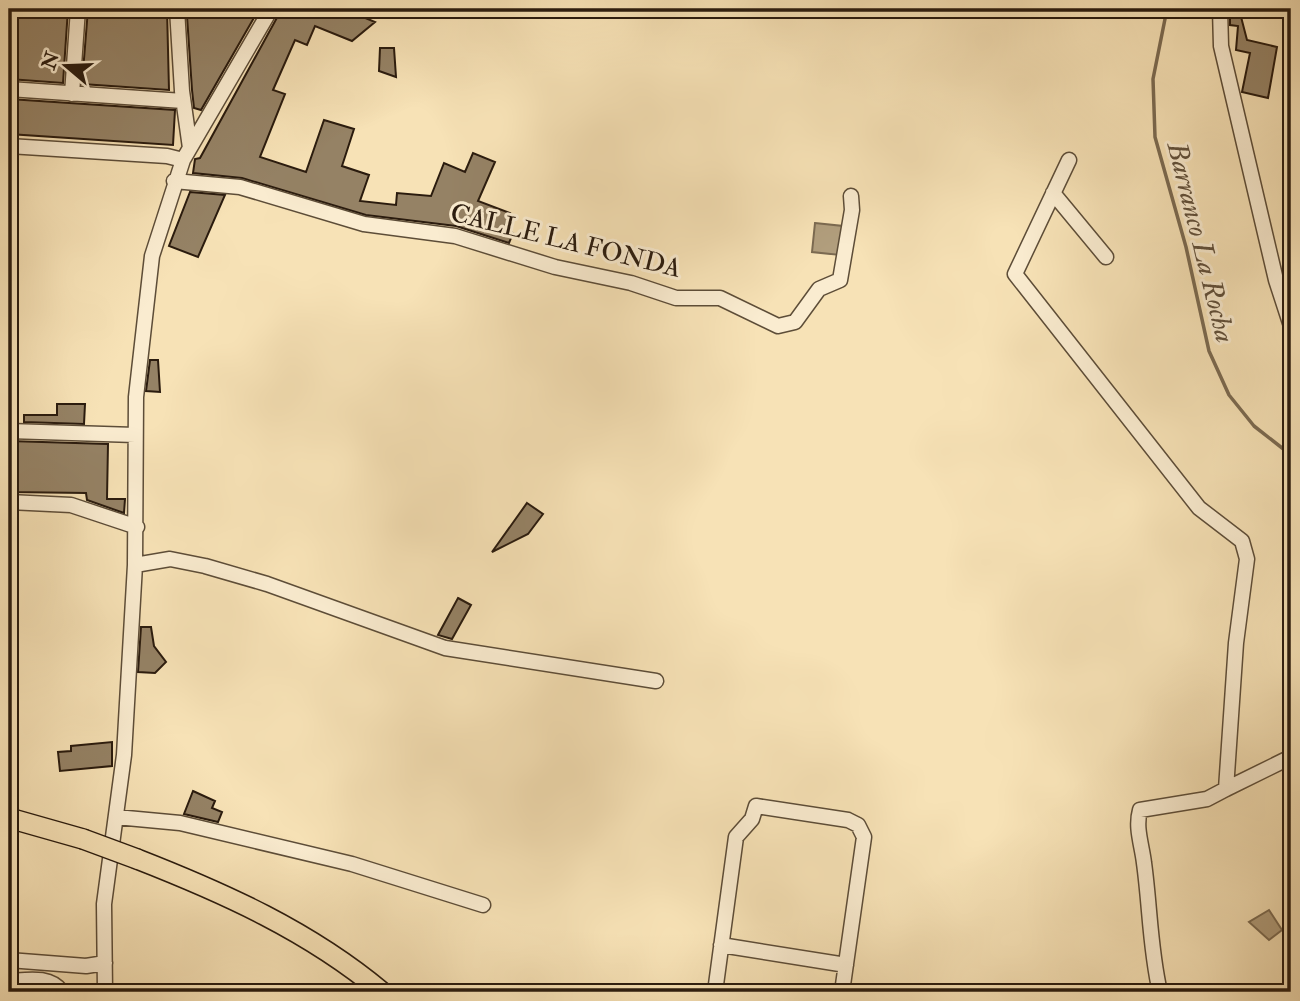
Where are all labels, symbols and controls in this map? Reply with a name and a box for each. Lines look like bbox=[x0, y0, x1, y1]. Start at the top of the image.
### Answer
north arrow bbox=[32, 32, 102, 102]
text: N bbox=[36, 48, 65, 74]
water label: Barranco La Rocha bbox=[1158, 136, 1242, 346]
street label: CALLE LA FONDA bbox=[447, 197, 685, 285]

